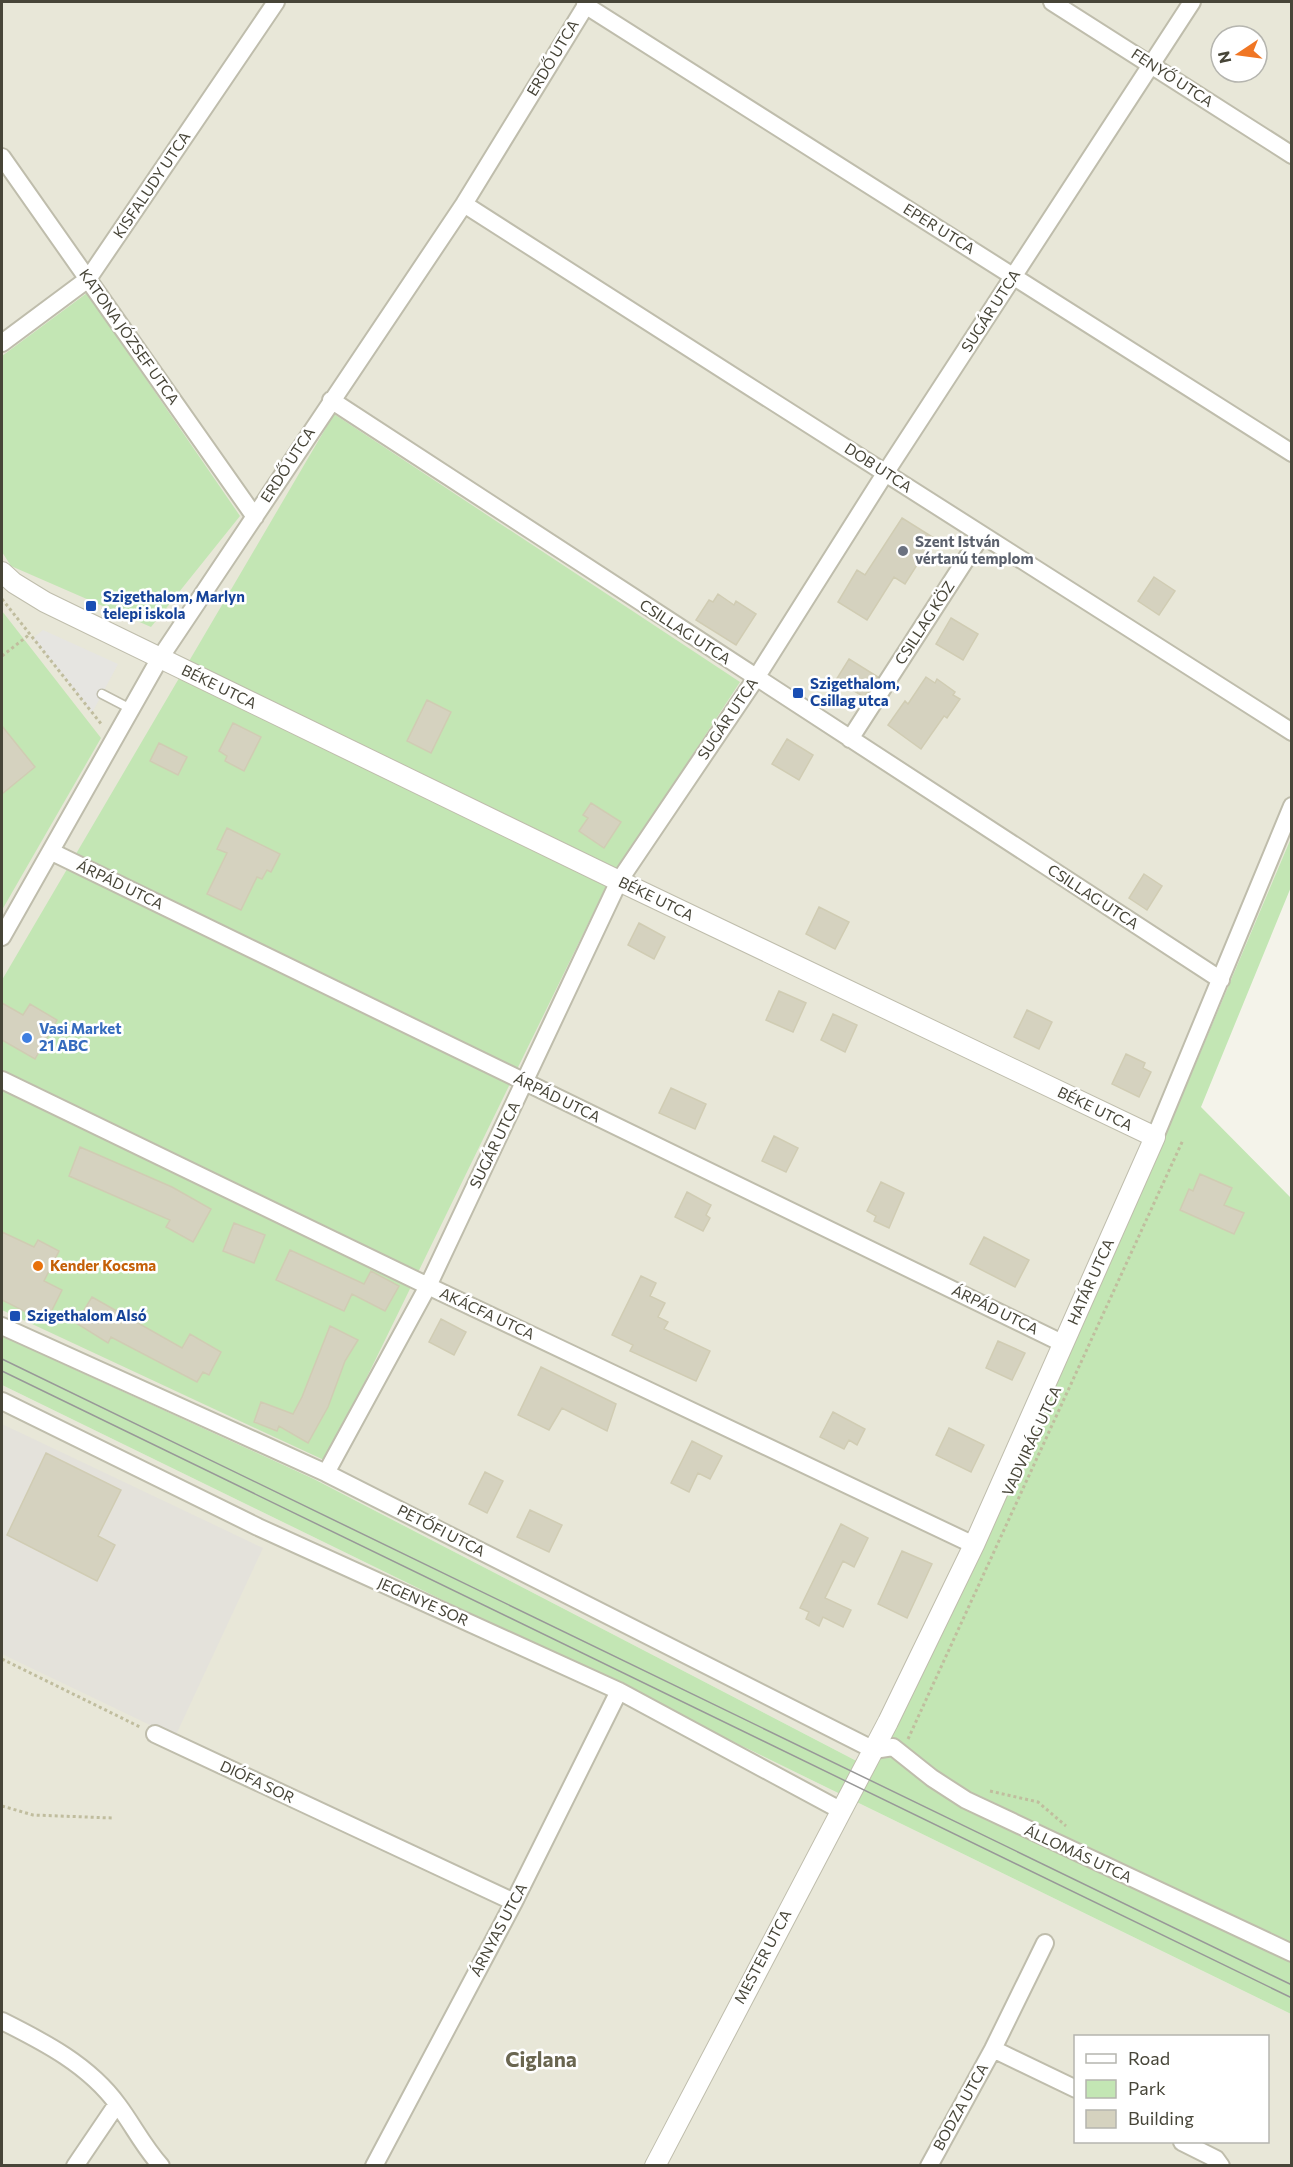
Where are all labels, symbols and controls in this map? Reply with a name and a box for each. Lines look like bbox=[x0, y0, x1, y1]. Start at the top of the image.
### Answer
street label: ERDŐ UTCA bbox=[521, 16, 582, 99]
north arrow bbox=[1209, 24, 1269, 84]
street label: FENYŐ UTCA bbox=[1128, 43, 1217, 110]
text: N bbox=[1213, 50, 1235, 65]
street label: KISFALUDY UTCA bbox=[109, 128, 193, 241]
street label: EPER UTCA bbox=[900, 199, 979, 257]
street label: KATONA JÓZSEF UTCA bbox=[76, 265, 184, 408]
street label: SUGÁR UTCA bbox=[956, 265, 1024, 355]
street label: ERDŐ UTCA bbox=[255, 423, 318, 505]
street label: DOB UTCA bbox=[842, 439, 916, 496]
place label: Szent István vértanú templom bbox=[915, 532, 1034, 567]
marker: Szent István vértanú templom bbox=[896, 544, 910, 558]
street label: CSILLAG KÖZ bbox=[891, 577, 958, 668]
place label: Szigethalom, Marlyn telepi iskola bbox=[103, 587, 245, 622]
street label: CSILLAG UTCA bbox=[637, 595, 734, 667]
marker: Szigethalom, Marlyn telepi iskola bbox=[84, 599, 98, 613]
street label: BÉKE UTCA bbox=[179, 659, 260, 712]
street label: SUGÁR UTCA bbox=[692, 674, 761, 763]
place label: Szigethalom, Csillag utca bbox=[810, 674, 900, 709]
marker: Szigethalom, Csillag utca bbox=[791, 686, 805, 700]
street label: ÁRPÁD UTCA bbox=[74, 855, 167, 913]
street label: CSILLAG UTCA bbox=[1045, 860, 1142, 932]
street label: BÉKE UTCA bbox=[616, 871, 697, 924]
place label: Vasi Market 21 ABC bbox=[39, 1019, 122, 1054]
marker: Vasi Market 21 ABC bbox=[20, 1031, 34, 1045]
street label: ÁRPÁD UTCA bbox=[511, 1068, 604, 1126]
street label: BÉKE UTCA bbox=[1055, 1081, 1136, 1134]
street label: SUGÁR UTCA bbox=[464, 1098, 523, 1191]
street label: HATÁR UTCA bbox=[1062, 1235, 1117, 1328]
place label: Kender Kocsma bbox=[50, 1256, 156, 1274]
marker: Kender Kocsma bbox=[31, 1259, 45, 1273]
street label: ÁRPÁD UTCA bbox=[949, 1280, 1042, 1338]
street label: AKÁCFA UTCA bbox=[437, 1282, 538, 1343]
place label: Szigethalom Alsó bbox=[27, 1306, 147, 1324]
marker: Szigethalom Alsó bbox=[8, 1309, 22, 1323]
street label: VADVIRÁG UTCA bbox=[997, 1382, 1064, 1498]
street label: PETŐFI UTCA bbox=[395, 1499, 489, 1560]
street label: JEGENYE SOR bbox=[375, 1573, 471, 1629]
street label: DIÓFA SOR bbox=[217, 1755, 298, 1806]
street label: ÁLLOMÁS UTCA bbox=[1022, 1819, 1135, 1886]
street label: ÁRNYAS UTCA bbox=[465, 1879, 530, 1979]
street label: MESTER UTCA bbox=[730, 1906, 794, 2007]
legend bbox=[1074, 2035, 1269, 2143]
district label: Ciglana bbox=[505, 2046, 577, 2071]
text: Road bbox=[1128, 2047, 1170, 2069]
street label: BODZA UTCA bbox=[929, 2060, 991, 2153]
text: Park bbox=[1128, 2077, 1166, 2099]
text: Building bbox=[1128, 2107, 1194, 2129]

